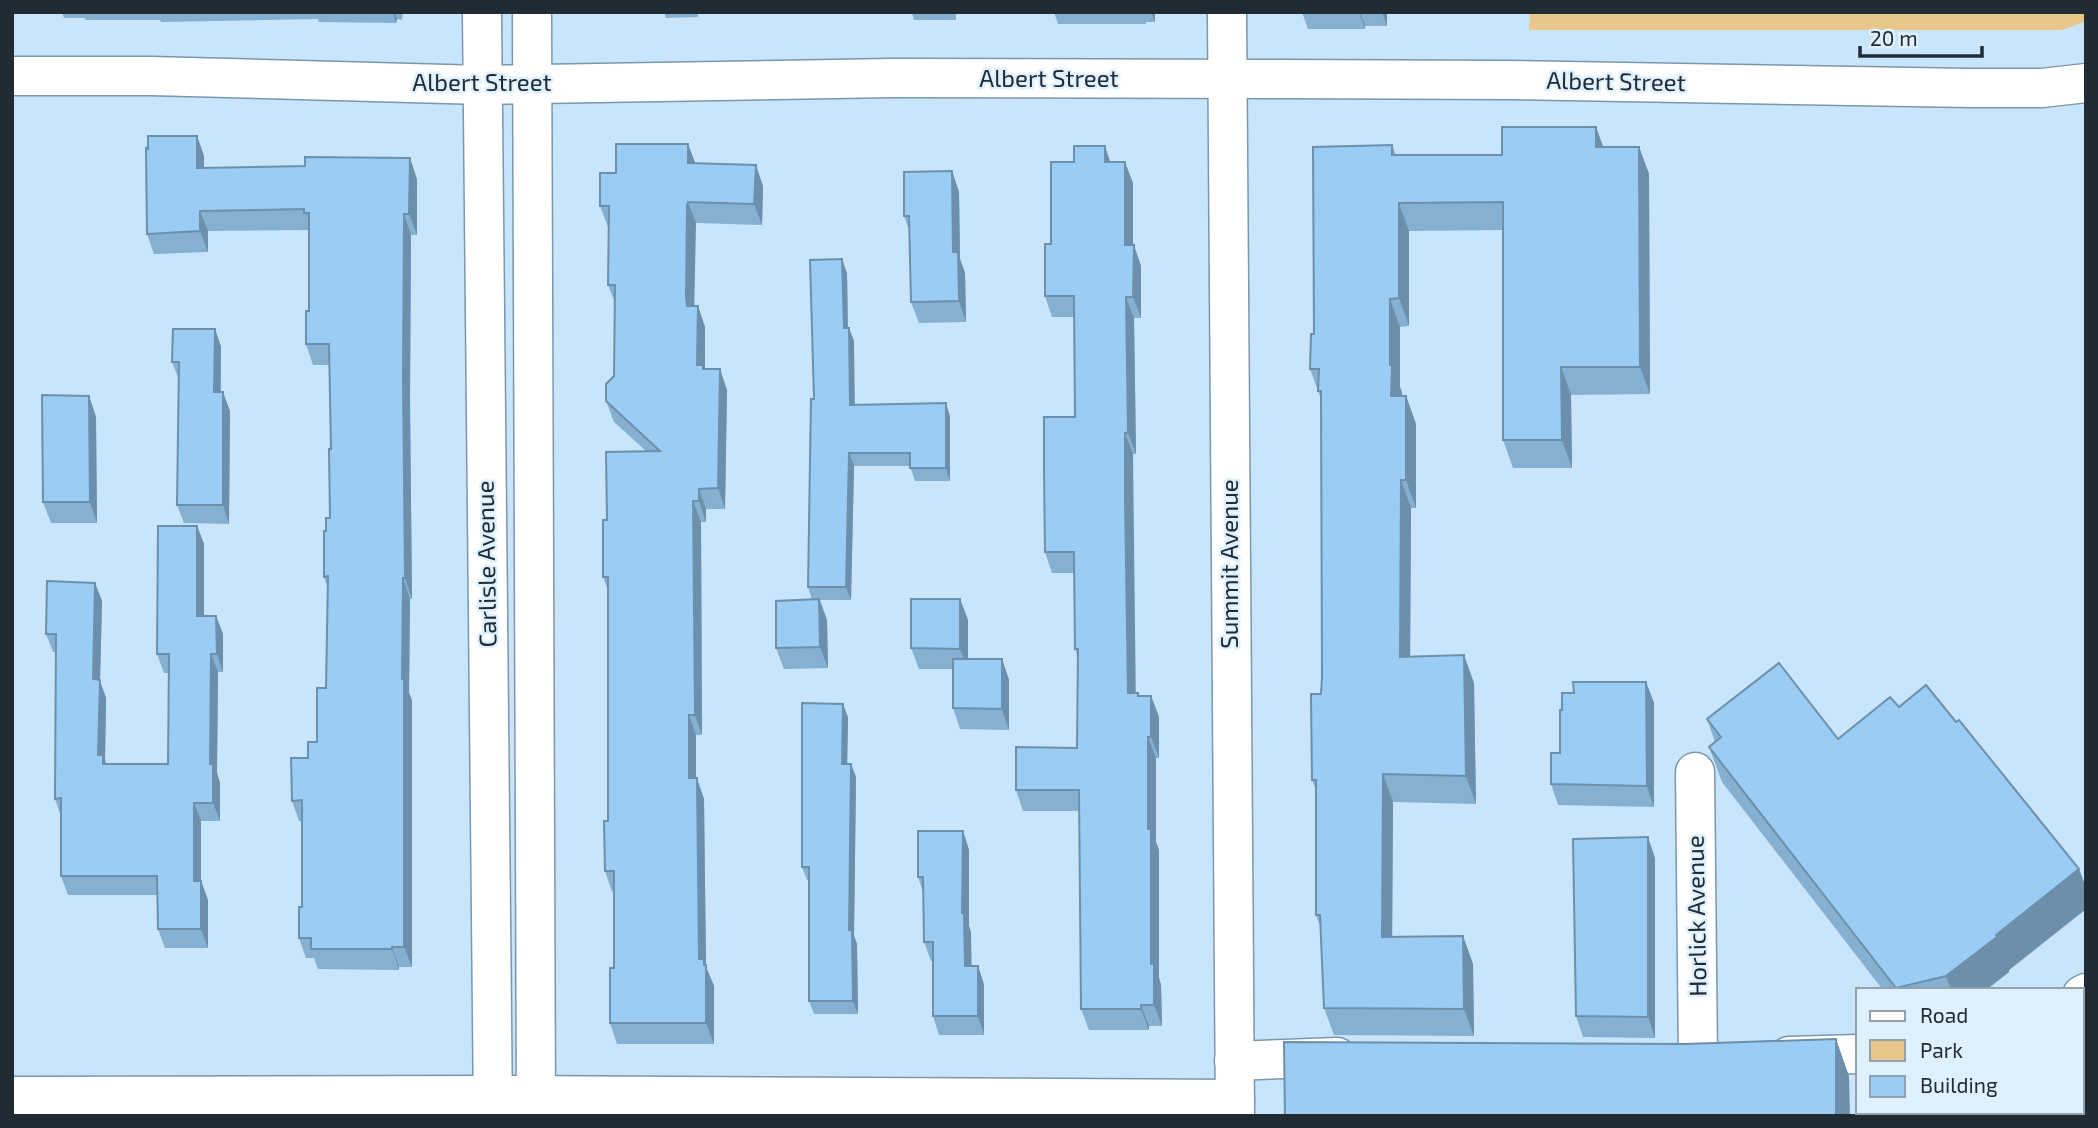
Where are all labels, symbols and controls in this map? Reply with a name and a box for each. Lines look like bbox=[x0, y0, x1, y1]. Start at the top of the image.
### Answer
scale bar bbox=[1860, 14, 1982, 58]
text: 20 m bbox=[1870, 25, 1918, 50]
street label: Albert Street bbox=[979, 63, 1119, 92]
street label: Albert Street bbox=[1546, 65, 1686, 96]
street label: Albert Street bbox=[412, 67, 552, 96]
street label: Summit Avenue bbox=[1214, 479, 1243, 649]
street label: Carlisle Avenue bbox=[470, 480, 501, 648]
street label: Horlick Avenue bbox=[1680, 835, 1711, 997]
legend bbox=[1856, 988, 2084, 1114]
text: Road bbox=[1920, 1002, 1968, 1027]
text: Park bbox=[1920, 1037, 1963, 1062]
text: Building bbox=[1920, 1072, 1998, 1097]

